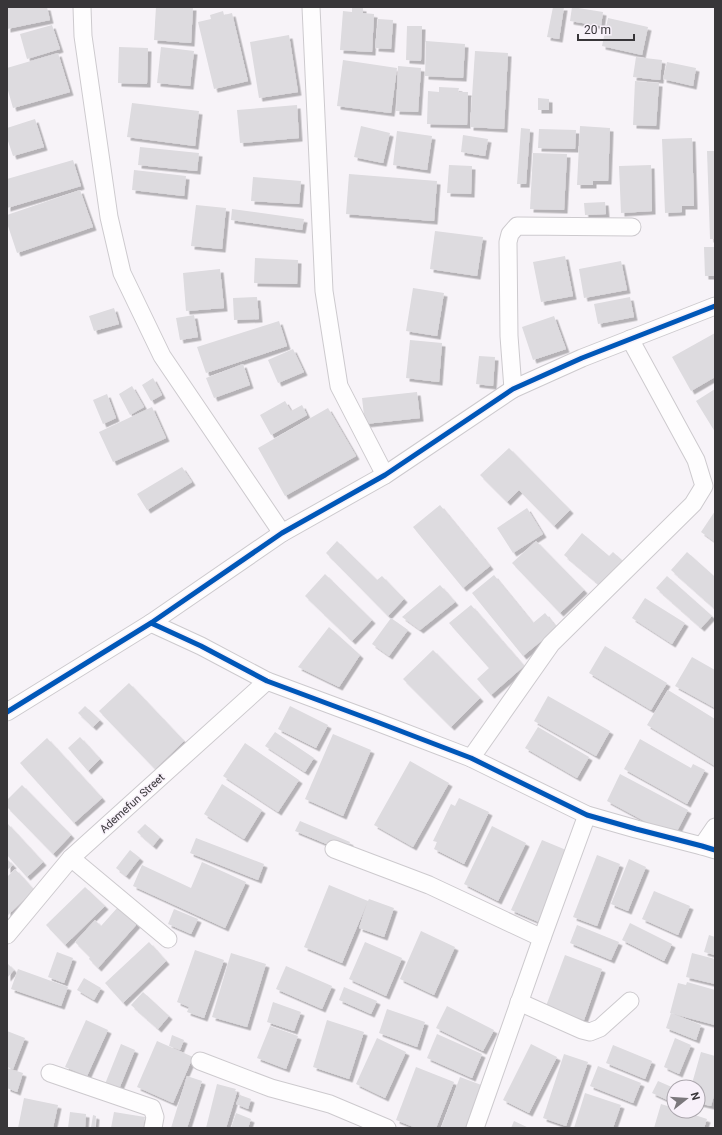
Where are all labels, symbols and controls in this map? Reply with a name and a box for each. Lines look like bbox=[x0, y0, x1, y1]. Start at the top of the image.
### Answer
scale bar bbox=[578, 16, 634, 42]
text: 20 m bbox=[584, 23, 611, 37]
street label: Ademefun Street bbox=[97, 771, 168, 836]
north arrow bbox=[666, 1079, 706, 1119]
text: N bbox=[688, 1091, 703, 1102]

